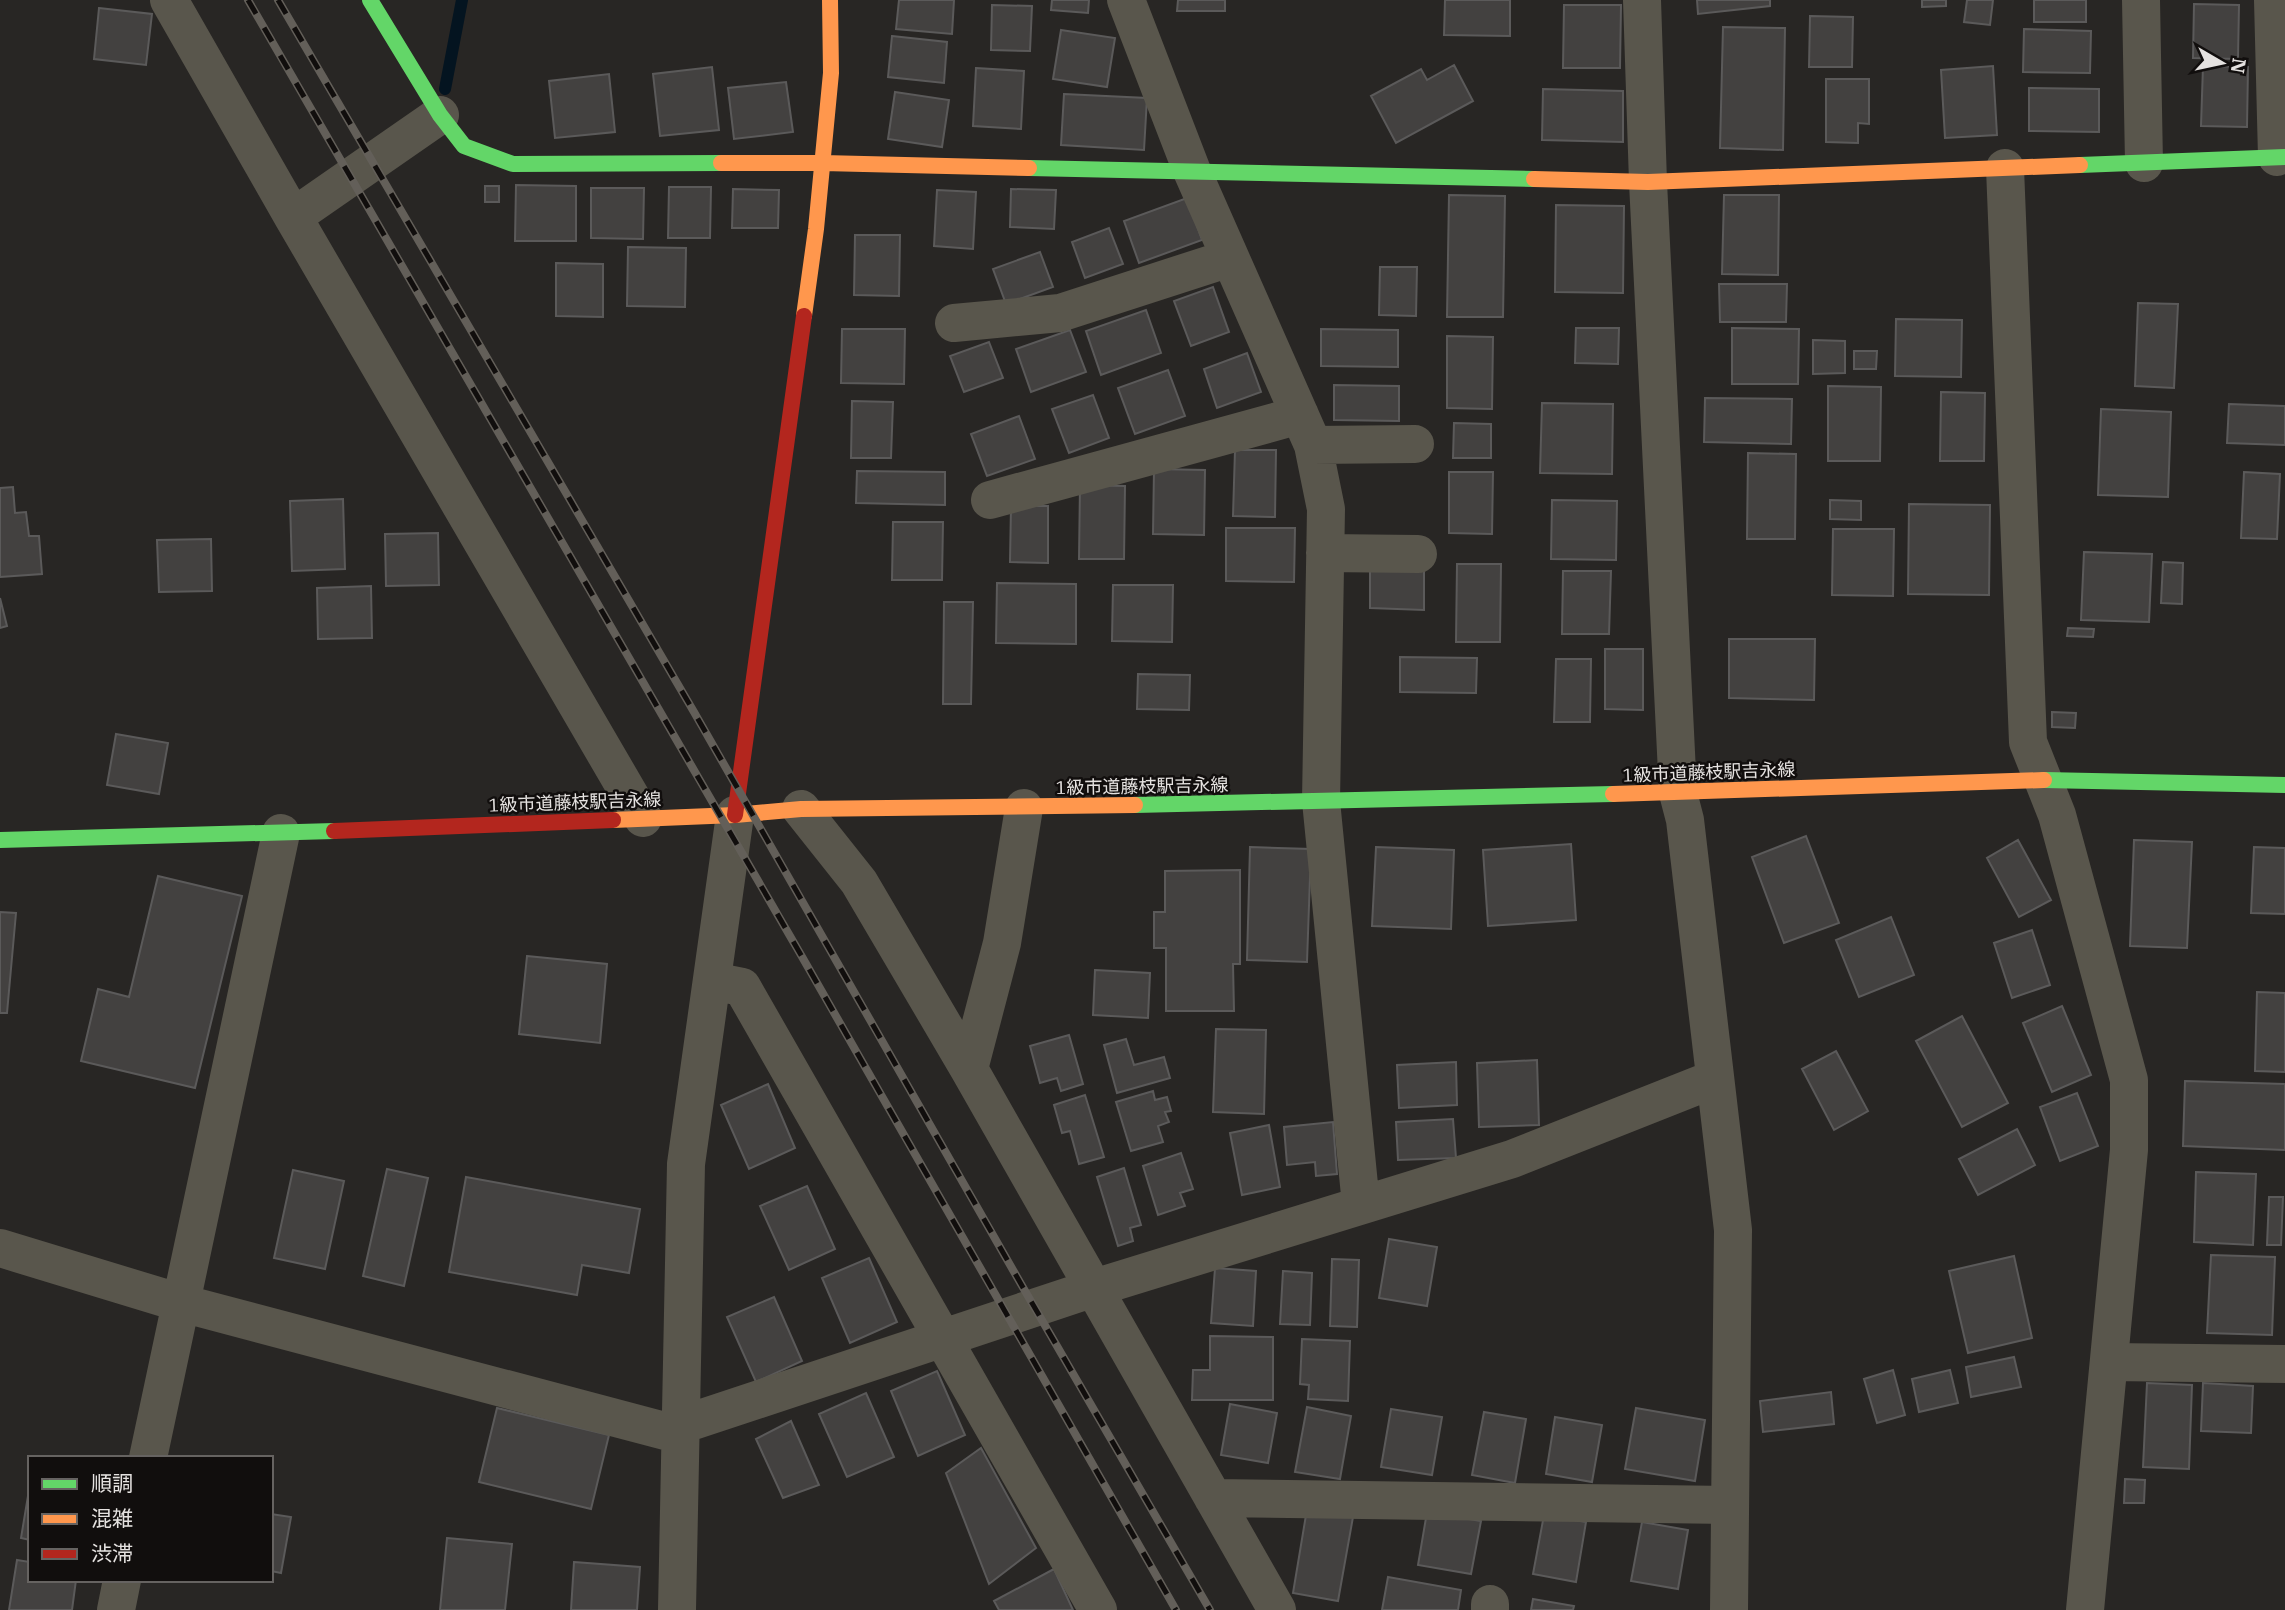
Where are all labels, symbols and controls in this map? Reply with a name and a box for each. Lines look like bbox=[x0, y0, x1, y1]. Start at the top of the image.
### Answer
north arrow bbox=[2187, 28, 2257, 98]
text: N bbox=[2226, 56, 2252, 75]
street label: 1級市道藤枝駅吉永線 bbox=[1622, 757, 1796, 787]
street label: 1級市道藤枝駅吉永線 bbox=[1055, 773, 1229, 799]
street label: 1級市道藤枝駅吉永線 bbox=[488, 787, 662, 817]
legend bbox=[28, 1456, 273, 1582]
text: 順調 bbox=[91, 1469, 133, 1497]
text: 混雑 bbox=[91, 1504, 133, 1532]
text: 渋滞 bbox=[91, 1539, 133, 1567]

